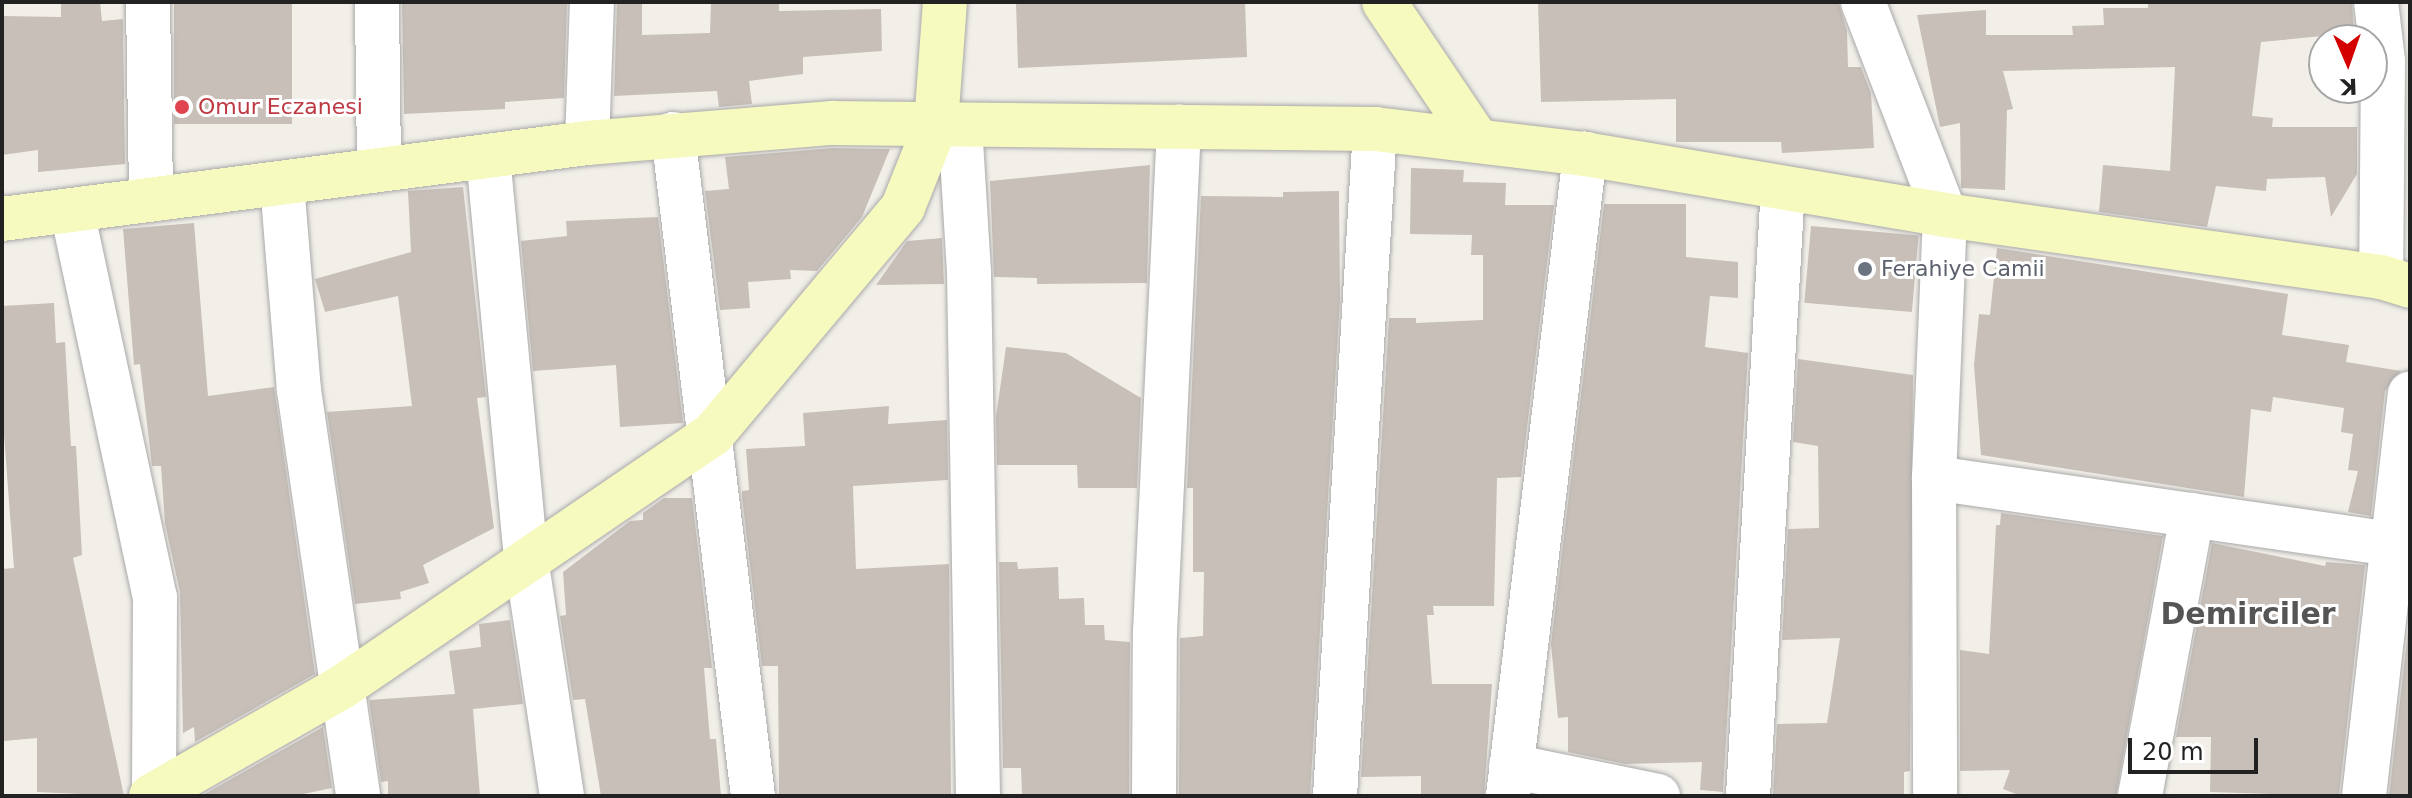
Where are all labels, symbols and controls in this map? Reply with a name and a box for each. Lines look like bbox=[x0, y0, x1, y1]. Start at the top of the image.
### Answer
north arrow bbox=[2308, 24, 2388, 104]
text: K bbox=[2340, 74, 2358, 99]
place label: Omur Eczanesi bbox=[198, 94, 363, 120]
marker: Omur Eczanesi bbox=[173, 98, 191, 116]
place label: Ferahiye Camii bbox=[1881, 256, 2045, 282]
marker: Ferahiye Camii bbox=[1856, 260, 1874, 278]
district label: Demirciler bbox=[2160, 596, 2336, 632]
scale bar bbox=[2132, 722, 2262, 772]
text: 20 m bbox=[2142, 738, 2204, 766]

